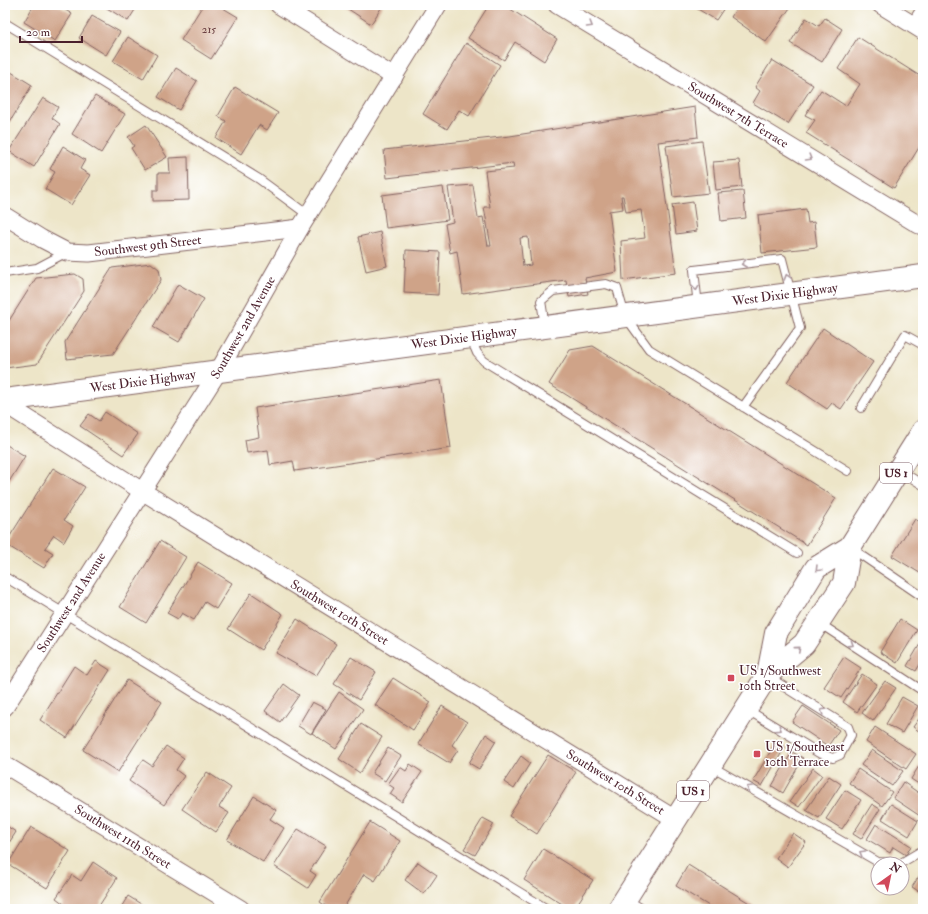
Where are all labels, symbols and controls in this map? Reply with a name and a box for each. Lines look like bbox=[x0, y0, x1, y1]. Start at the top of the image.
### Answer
scale bar bbox=[20, 18, 82, 44]
one-way arrow bbox=[586, 21, 593, 28]
house number: 215 bbox=[202, 23, 216, 36]
text: 20 m bbox=[26, 25, 51, 40]
street label: Southwest 7th Terrace bbox=[685, 78, 792, 152]
one-way arrow bbox=[805, 154, 812, 161]
street label: Southwest 9th Street bbox=[93, 232, 202, 260]
one-way arrow bbox=[740, 259, 747, 268]
street label: Southwest 2nd Avenue bbox=[208, 273, 279, 382]
one-way arrow bbox=[783, 273, 792, 280]
street label: West Dixie Highway bbox=[730, 280, 839, 310]
one-way arrow bbox=[691, 285, 700, 291]
street label: West Dixie Highway bbox=[409, 323, 518, 353]
street label: West Dixie Highway bbox=[88, 366, 197, 397]
road number: US 1 bbox=[880, 463, 912, 483]
street label: Southwest 2nd Avenue bbox=[34, 549, 110, 656]
one-way arrow bbox=[815, 564, 823, 572]
street label: Southwest 10th Street bbox=[287, 576, 391, 649]
one-way arrow bbox=[846, 639, 853, 646]
one-way arrow bbox=[793, 647, 800, 654]
place label: US 1/Southwest 10th Street bbox=[739, 663, 821, 694]
marker: US 1/Southwest 10th Street bbox=[726, 673, 736, 683]
one-way arrow bbox=[820, 709, 827, 716]
one-way arrow bbox=[775, 724, 782, 731]
place label: US 1/Southeast 10th Terrace bbox=[765, 739, 845, 770]
street label: Southwest 10th Street bbox=[563, 746, 667, 818]
marker: US 1/Southeast 10th Terrace bbox=[752, 749, 762, 759]
road number: US 1 bbox=[677, 781, 709, 801]
one-way arrow bbox=[746, 786, 753, 793]
street label: Southwest 11th Street bbox=[72, 801, 174, 872]
one-way arrow bbox=[859, 850, 866, 857]
north arrow bbox=[870, 856, 910, 896]
text: N bbox=[887, 859, 904, 877]

